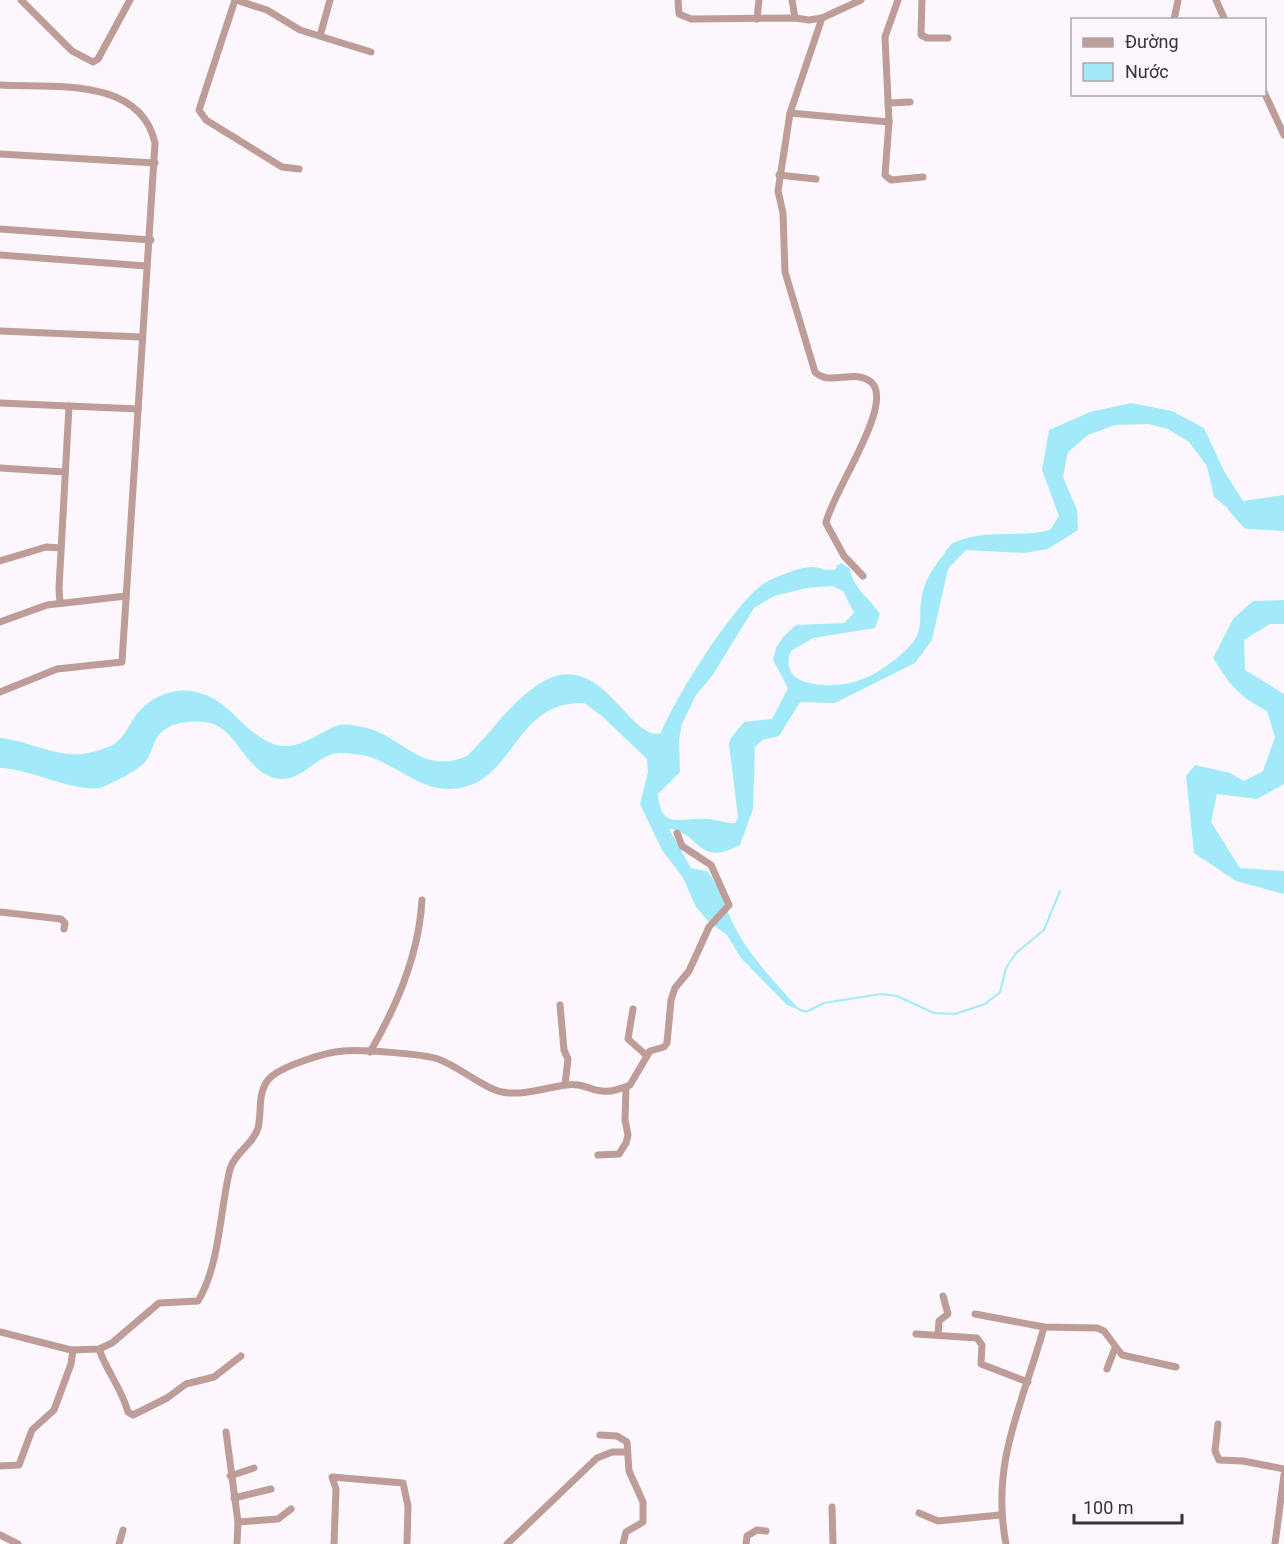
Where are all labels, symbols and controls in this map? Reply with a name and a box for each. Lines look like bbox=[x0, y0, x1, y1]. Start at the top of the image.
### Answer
legend bbox=[1071, 18, 1266, 96]
text: Đường bbox=[1125, 31, 1179, 52]
text: Nước bbox=[1125, 61, 1169, 82]
scale bar bbox=[1074, 1487, 1182, 1525]
text: 100 m bbox=[1083, 1497, 1134, 1518]

